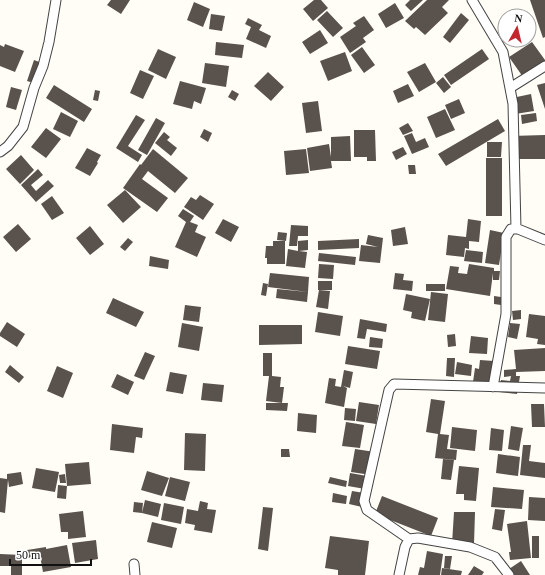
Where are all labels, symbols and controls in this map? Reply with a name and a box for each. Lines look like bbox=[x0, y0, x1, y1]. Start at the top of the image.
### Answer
north arrow bbox=[497, 8, 537, 48]
text: N bbox=[514, 12, 523, 25]
scale bar bbox=[10, 541, 91, 567]
text: 50 m bbox=[16, 548, 41, 562]

